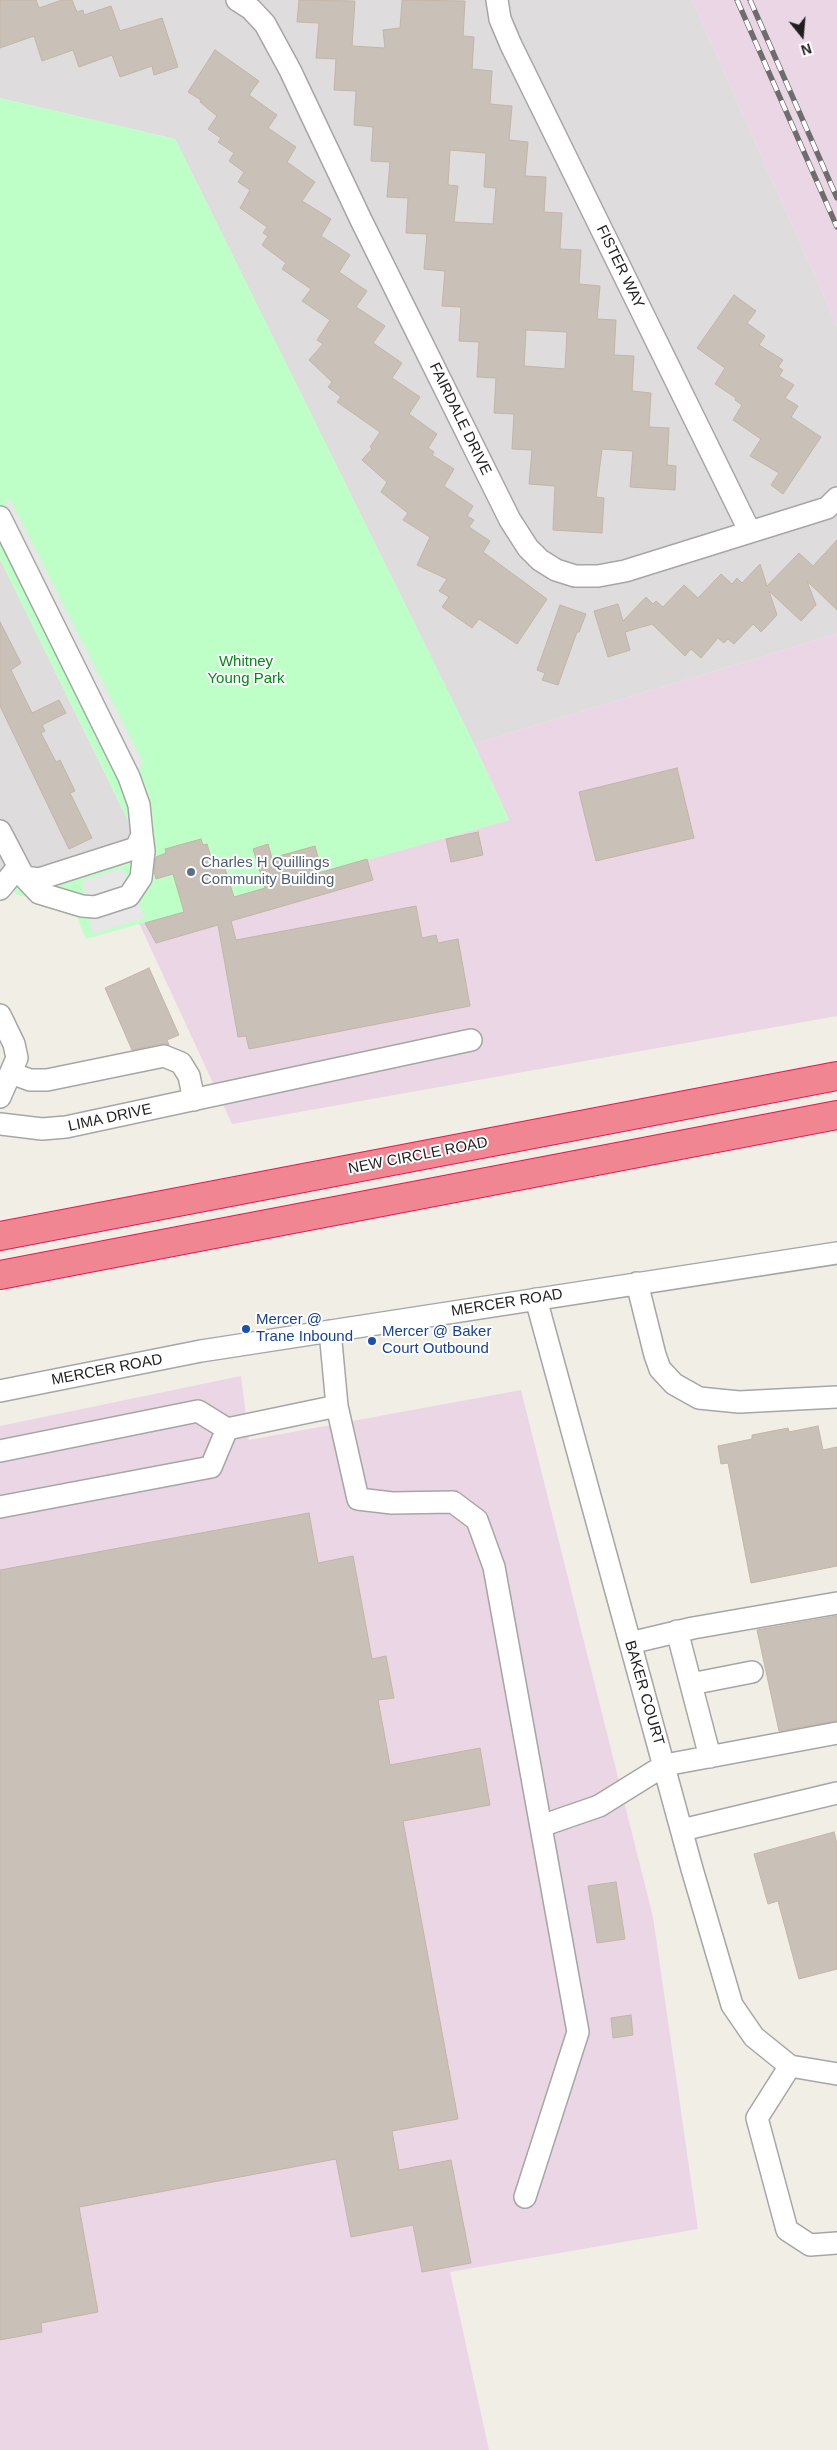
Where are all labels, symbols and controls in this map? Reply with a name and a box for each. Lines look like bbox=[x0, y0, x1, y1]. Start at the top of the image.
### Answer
north arrow bbox=[777, 10, 827, 60]
text: N bbox=[799, 40, 814, 58]
street label: FISTER WAY bbox=[592, 223, 648, 311]
street label: FAIRDALE DRIVE bbox=[425, 360, 495, 478]
park label: Whitney Young Park bbox=[207, 653, 285, 688]
place label: Charles H Quillings Community Building bbox=[201, 854, 334, 889]
marker: Charles H Quillings Community Building bbox=[185, 866, 197, 878]
street label: LIMA DRIVE bbox=[67, 1100, 153, 1136]
street label: NEW CIRCLE ROAD bbox=[347, 1134, 489, 1178]
street label: MERCER ROAD bbox=[450, 1285, 564, 1321]
place label: Mercer @ Trane Inbound bbox=[256, 1311, 353, 1346]
marker: Mercer @ Trane Inbound bbox=[240, 1323, 252, 1335]
place label: Mercer @ Baker Court Outbound bbox=[382, 1323, 491, 1358]
marker: Mercer @ Baker Court Outbound bbox=[366, 1335, 378, 1347]
street label: MERCER ROAD bbox=[50, 1350, 164, 1390]
street label: BAKER COURT bbox=[620, 1639, 668, 1747]

